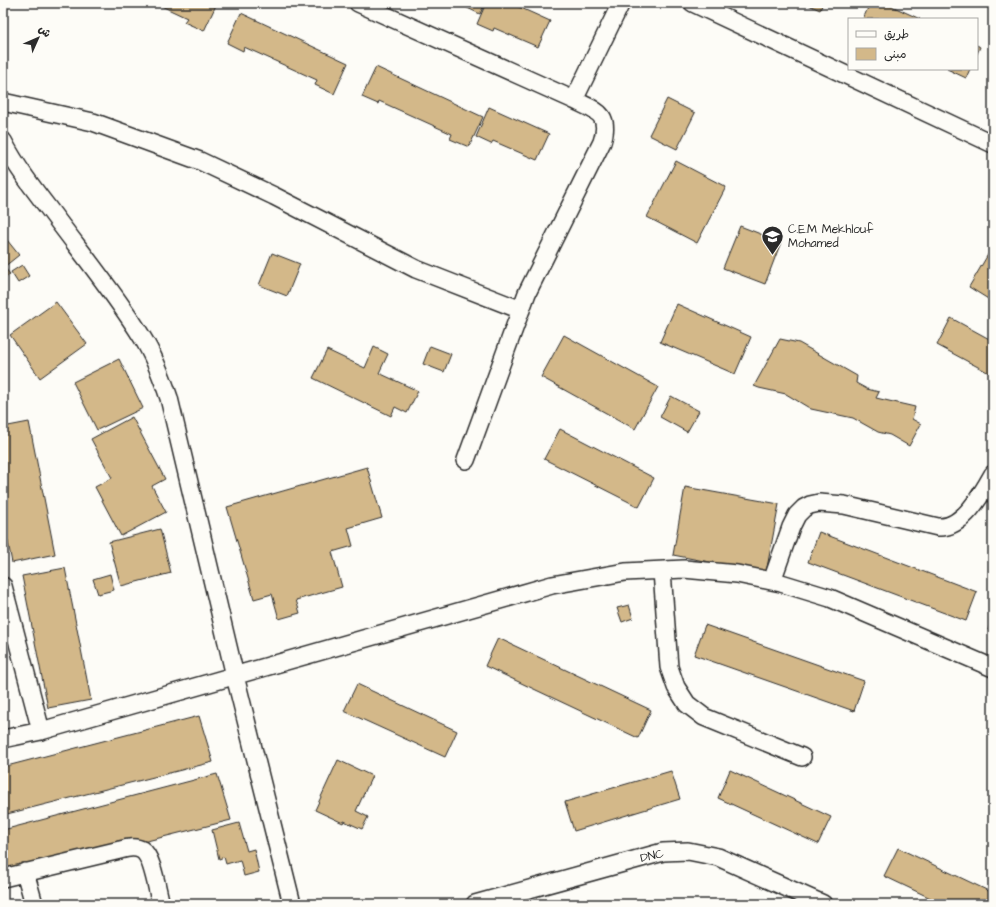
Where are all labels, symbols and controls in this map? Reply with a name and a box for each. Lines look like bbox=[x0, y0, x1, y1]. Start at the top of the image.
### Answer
north arrow bbox=[18, 18, 58, 58]
legend bbox=[848, 18, 978, 70]
text: ش bbox=[35, 22, 54, 41]
text: طريق bbox=[884, 26, 909, 43]
text: مبنى bbox=[884, 46, 907, 63]
place label: C.E.M Mekhlouf Mohamed bbox=[788, 221, 874, 252]
school or university icon: C.E.M Mekhlouf Mohamed bbox=[760, 223, 786, 256]
street label: DNC bbox=[638, 845, 666, 867]

